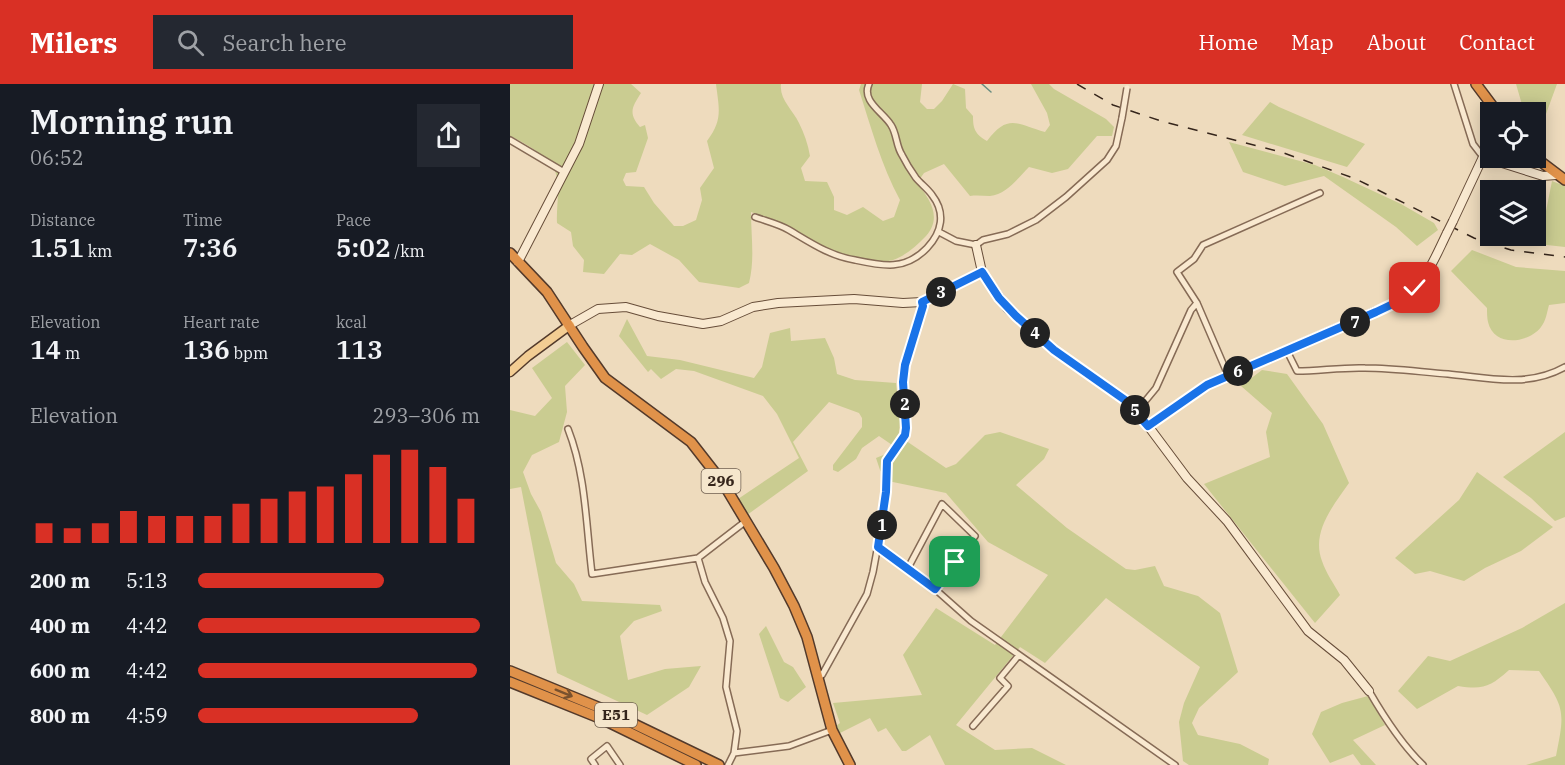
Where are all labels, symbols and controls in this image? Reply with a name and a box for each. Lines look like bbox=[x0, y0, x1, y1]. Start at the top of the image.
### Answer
search box bbox=[153, 15, 573, 69]
text: Milers bbox=[30, 24, 117, 61]
icon: search bbox=[174, 26, 207, 59]
text: Search here bbox=[222, 28, 346, 57]
text: Home bbox=[1198, 28, 1258, 56]
text: Map bbox=[1291, 28, 1334, 56]
text: About bbox=[1367, 28, 1426, 56]
text: Contact bbox=[1459, 28, 1535, 56]
text: Morning run bbox=[30, 100, 233, 143]
map controls bbox=[1480, 102, 1546, 246]
button: locate bbox=[1480, 102, 1546, 168]
button: share bbox=[417, 104, 480, 167]
text: 06:52 bbox=[30, 144, 84, 171]
button: layers bbox=[1480, 180, 1546, 246]
text: Distance bbox=[30, 210, 95, 230]
text: Time bbox=[183, 210, 222, 230]
text: Pace bbox=[336, 210, 371, 230]
text: 1.51 bbox=[30, 230, 84, 264]
text: 7:36 bbox=[183, 230, 238, 264]
text: 5:02 bbox=[336, 230, 391, 264]
text: km bbox=[84, 241, 112, 261]
text: /km bbox=[391, 241, 425, 261]
pin bbox=[1389, 262, 1440, 313]
icon: check bbox=[1398, 271, 1431, 304]
pin: 3 bbox=[926, 277, 956, 307]
text: 3 bbox=[936, 282, 946, 302]
pin: 7 bbox=[1340, 307, 1370, 337]
text: Elevation bbox=[30, 312, 100, 332]
text: Heart rate bbox=[183, 312, 260, 332]
text: kcal bbox=[336, 312, 367, 332]
text: 7 bbox=[1350, 312, 1360, 332]
pin: 4 bbox=[1020, 318, 1050, 348]
text: 4 bbox=[1030, 323, 1040, 343]
text: 14 bbox=[30, 332, 61, 366]
text: 136 bbox=[183, 332, 230, 366]
text: 113 bbox=[336, 332, 383, 366]
text: m bbox=[61, 343, 80, 363]
text: bpm bbox=[230, 343, 268, 363]
pin: 6 bbox=[1223, 356, 1253, 386]
text: 6 bbox=[1233, 361, 1243, 381]
pin: 2 bbox=[890, 389, 920, 419]
text: 2 bbox=[900, 394, 910, 414]
pin: 5 bbox=[1120, 395, 1150, 425]
text: 5 bbox=[1130, 400, 1140, 420]
text: Elevation bbox=[30, 402, 118, 429]
text: 293–306 m bbox=[373, 402, 480, 429]
road number: 296 bbox=[702, 469, 740, 493]
pin: 1 bbox=[867, 510, 897, 540]
text: 1 bbox=[877, 515, 887, 535]
pin bbox=[929, 536, 980, 587]
icon: arrive bbox=[938, 545, 971, 578]
text: 200 m bbox=[30, 567, 90, 594]
text: 5:13 bbox=[126, 567, 168, 594]
text: 400 m bbox=[30, 612, 90, 639]
text: 4:42 bbox=[126, 612, 168, 639]
text: 600 m bbox=[30, 657, 90, 684]
text: 4:42 bbox=[126, 657, 168, 684]
one-way arrow bbox=[554, 688, 573, 699]
text: 800 m bbox=[30, 702, 90, 729]
text: 4:59 bbox=[126, 702, 168, 729]
road number: E51 bbox=[595, 703, 637, 727]

